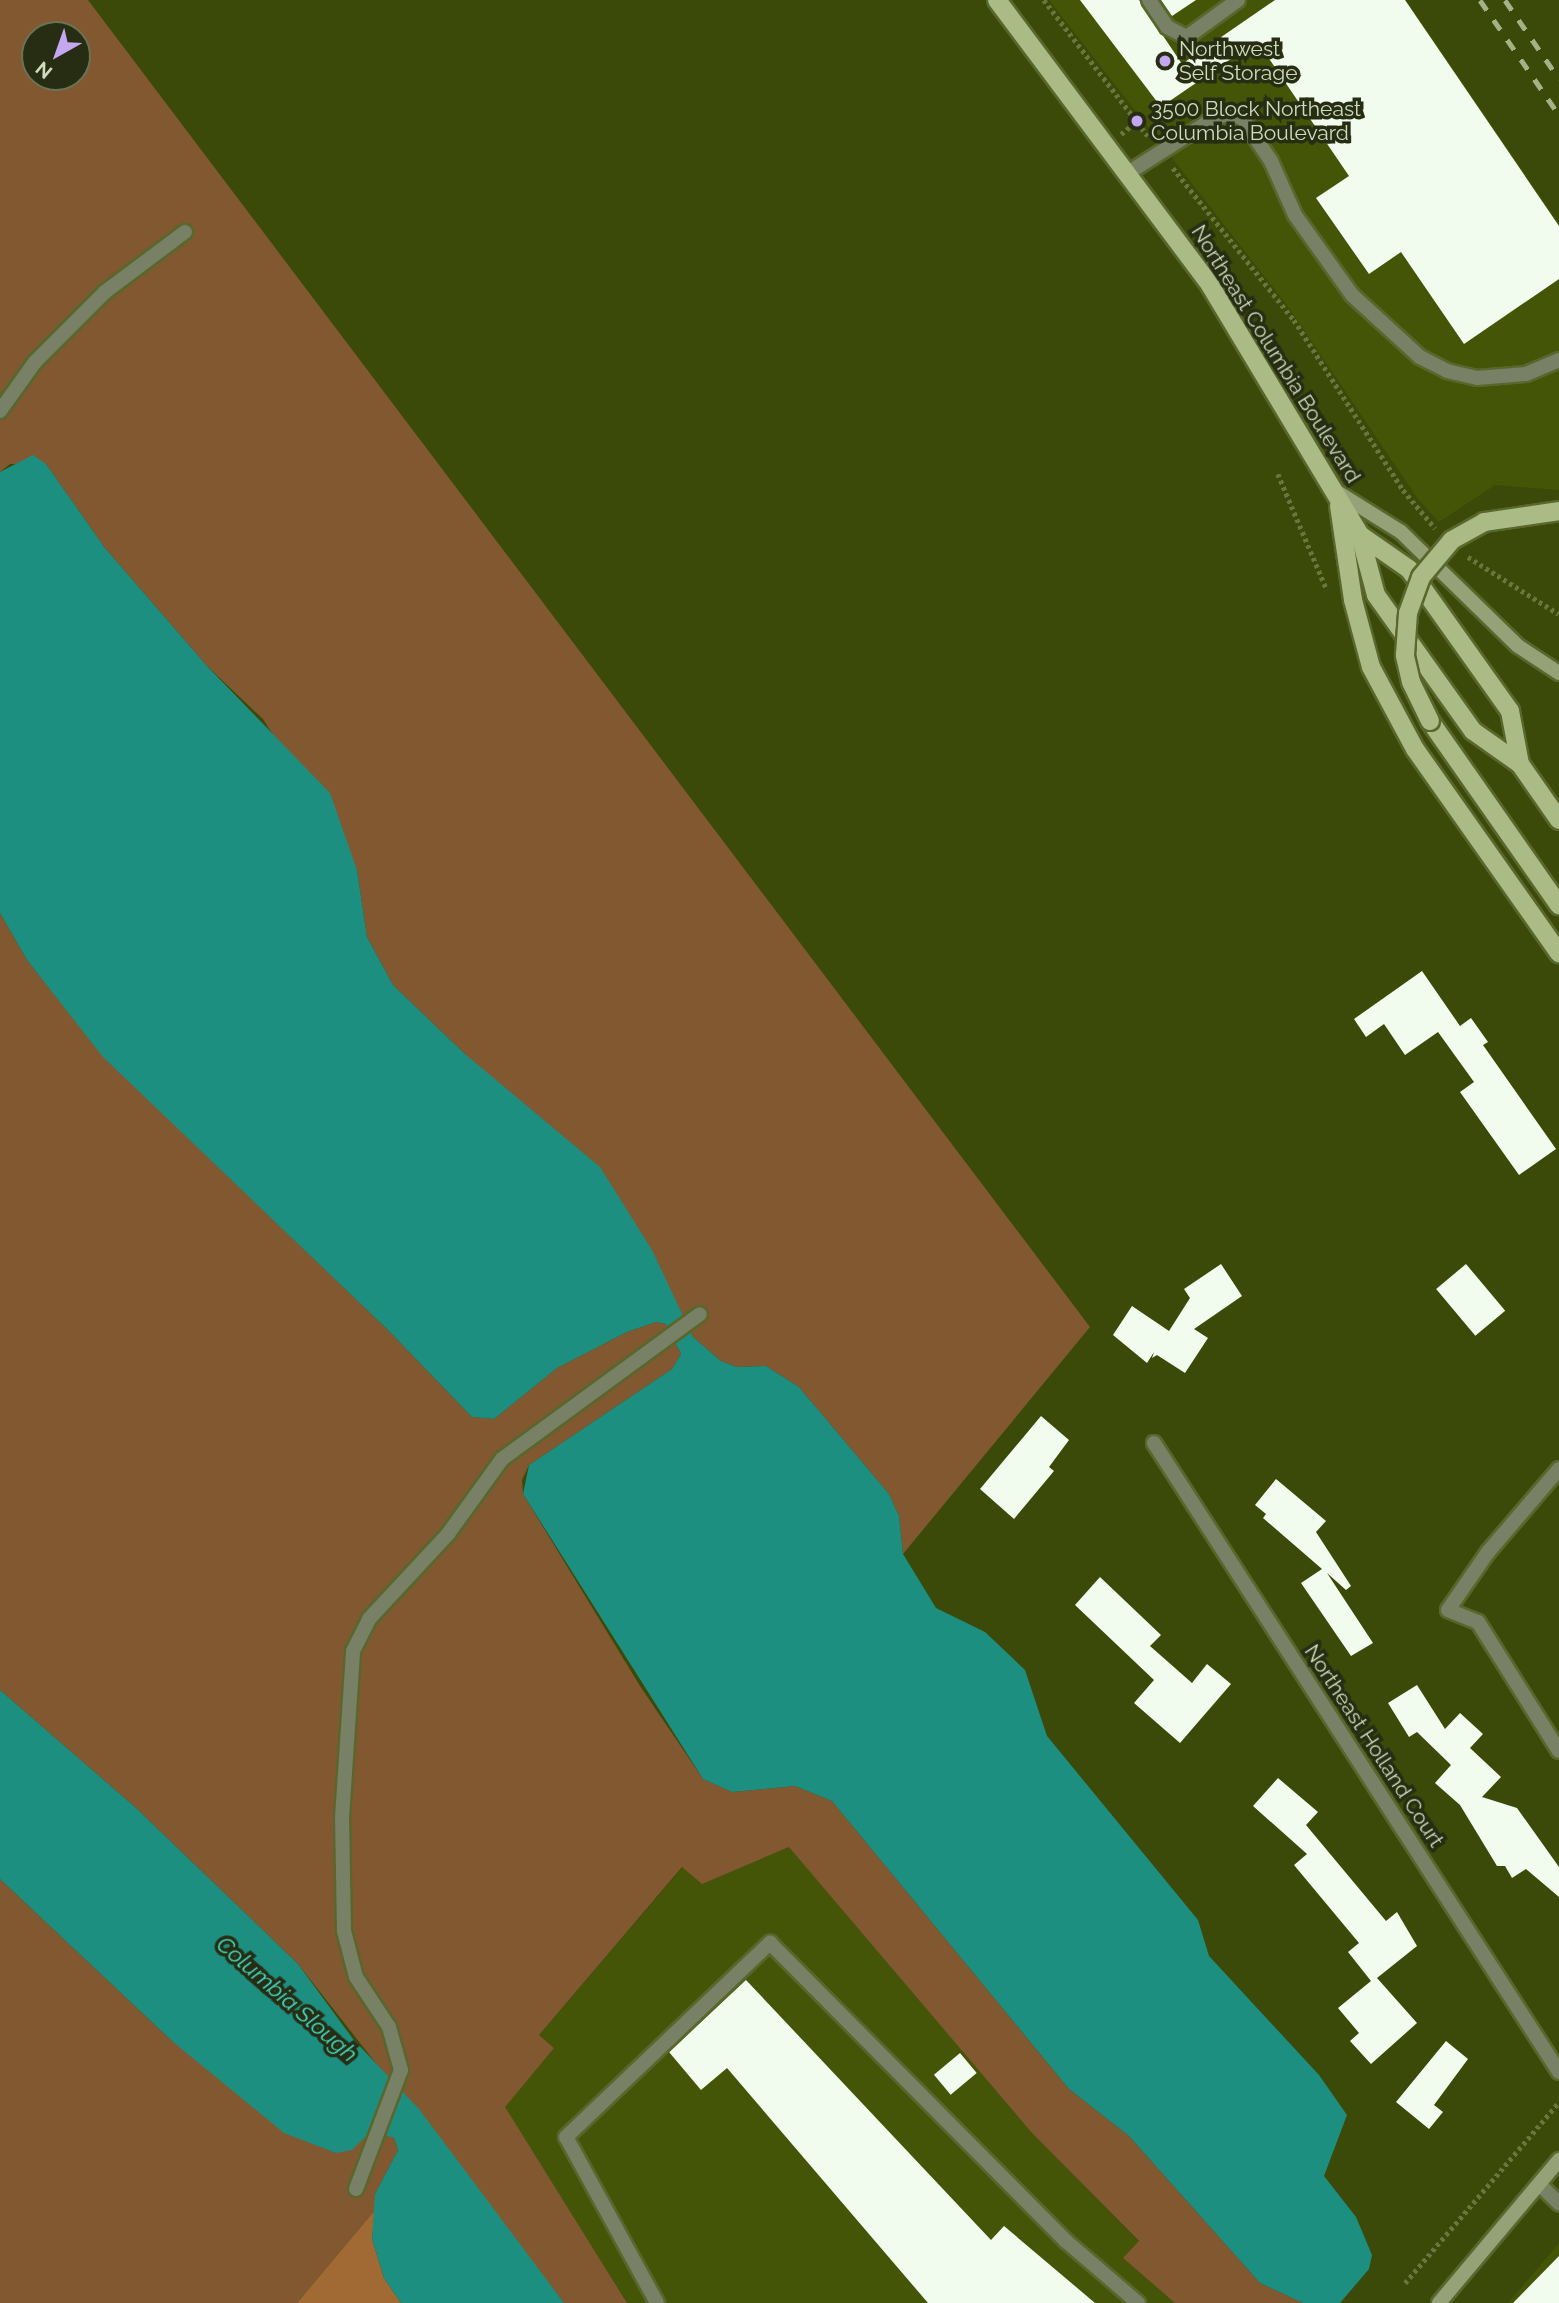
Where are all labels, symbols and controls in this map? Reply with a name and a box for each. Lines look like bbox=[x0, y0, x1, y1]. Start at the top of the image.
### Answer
north arrow bbox=[21, 21, 91, 91]
place label: Northwest Self Storage bbox=[1179, 36, 1298, 86]
marker: Northwest Self Storage bbox=[1157, 53, 1173, 69]
text: N bbox=[31, 57, 56, 84]
place label: 3500 Block Northeast Columbia Boulevard bbox=[1151, 96, 1361, 146]
marker: 3500 Block Northeast Columbia Boulevard bbox=[1129, 113, 1145, 129]
street label: Northeast Columbia Boulevard bbox=[1186, 220, 1366, 488]
street label: Northeast Holland Court bbox=[1299, 1640, 1449, 1852]
water label: Columbia Slough bbox=[211, 1930, 363, 2068]

